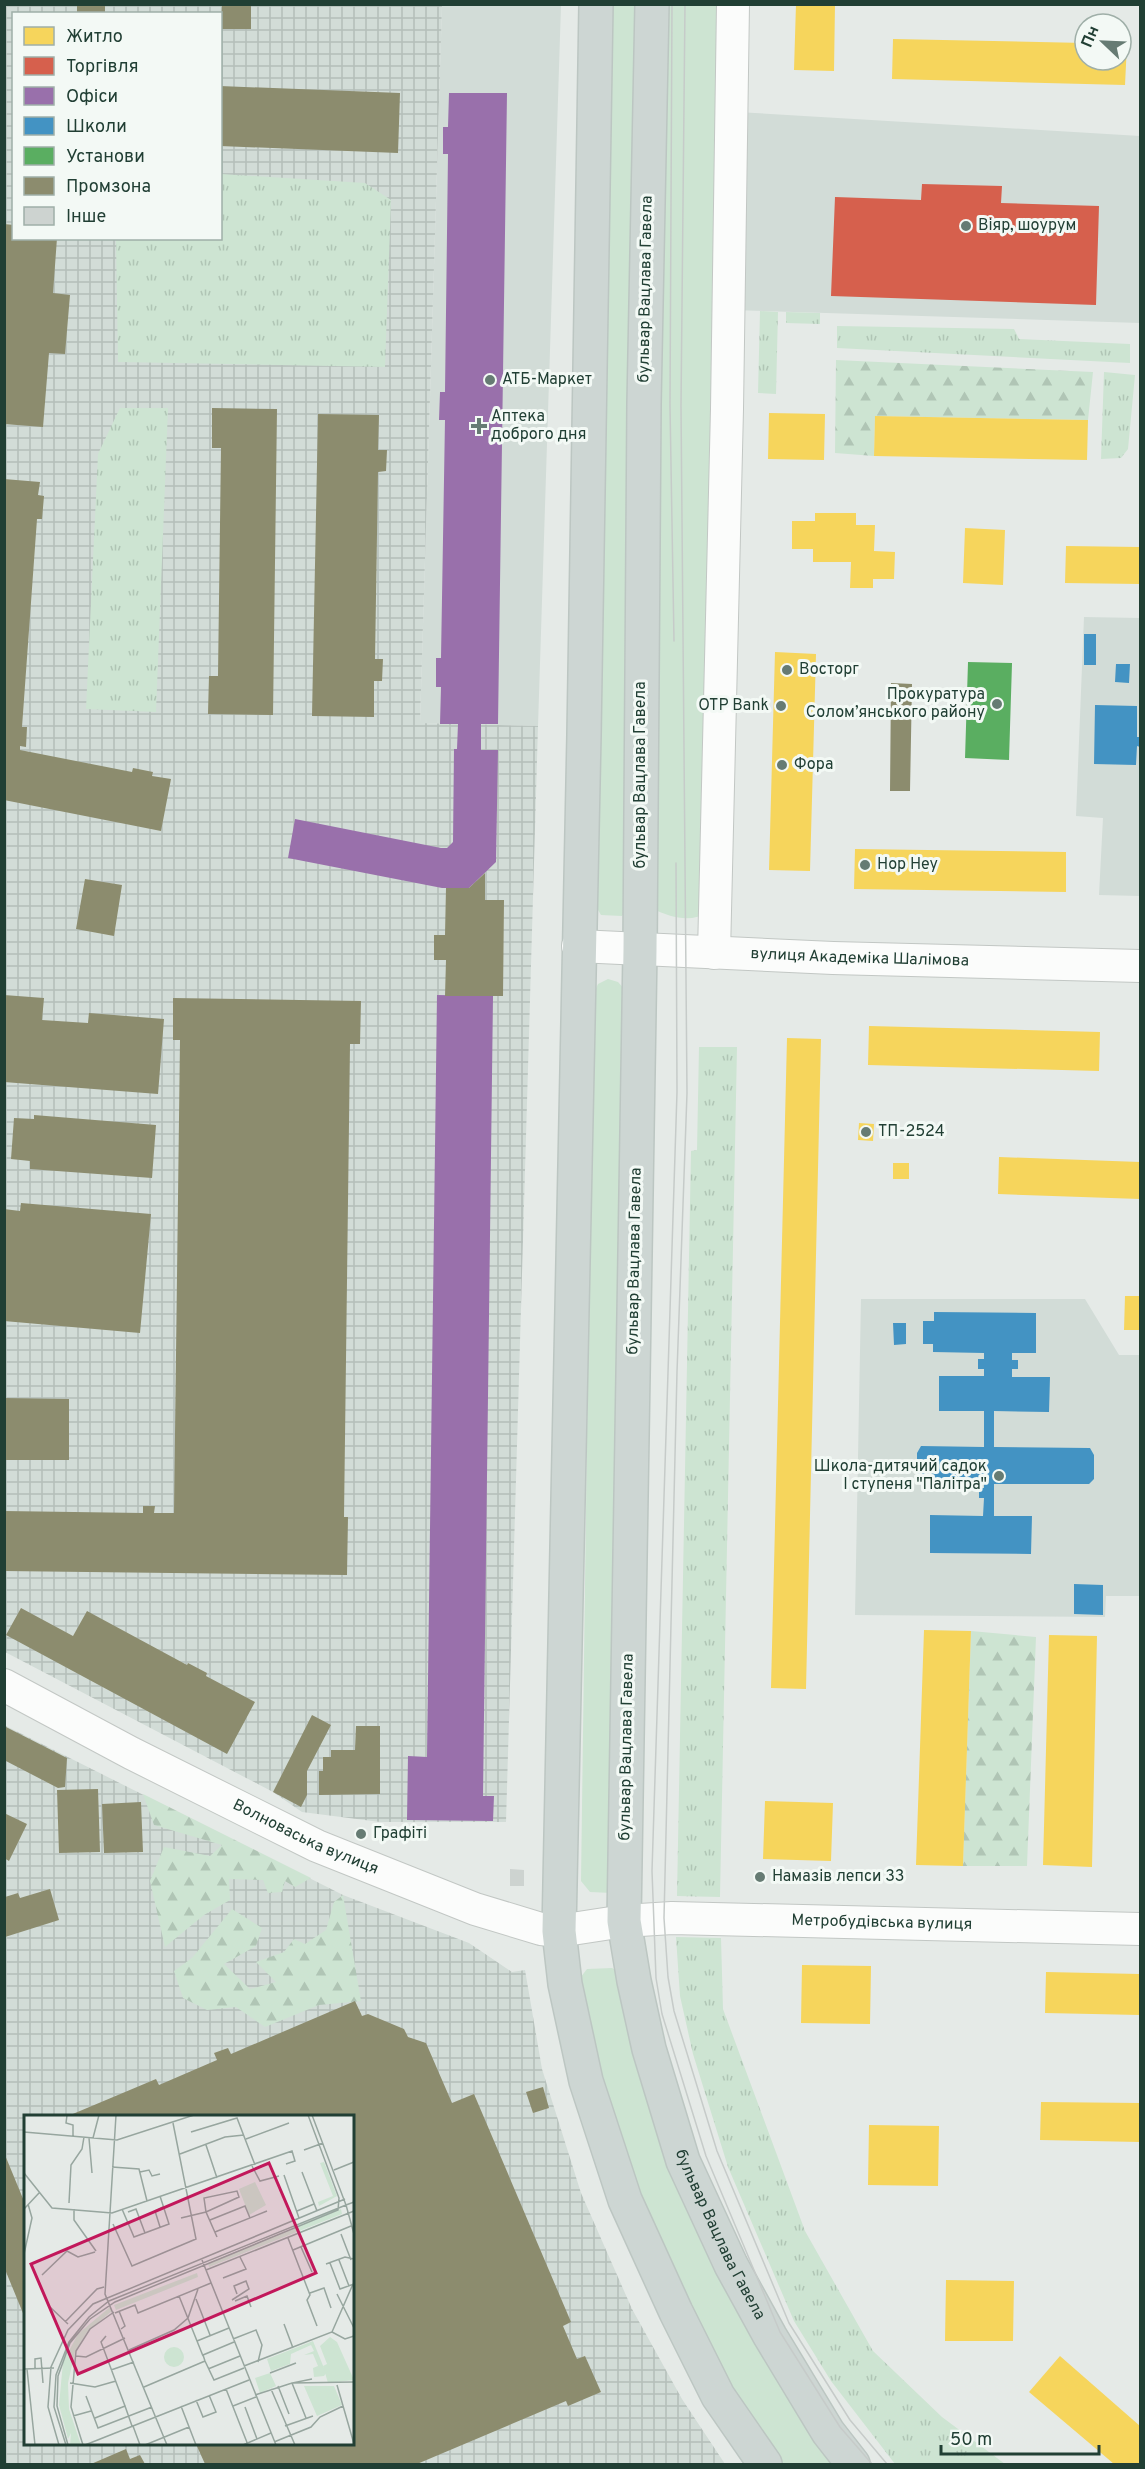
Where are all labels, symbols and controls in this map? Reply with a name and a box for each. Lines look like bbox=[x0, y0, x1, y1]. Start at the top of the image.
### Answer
legend bbox=[12, 12, 222, 240]
north arrow bbox=[1073, 12, 1133, 72]
text: Пн bbox=[1078, 23, 1104, 51]
text: Житло bbox=[66, 26, 123, 49]
text: Торгівля bbox=[66, 56, 139, 79]
text: Офіси bbox=[66, 86, 118, 109]
text: Школи bbox=[66, 116, 127, 139]
text: Установи bbox=[66, 146, 145, 169]
text: Промзона bbox=[66, 176, 151, 199]
street label: бульвар Вацлава Гавела bbox=[634, 195, 658, 383]
text: Інше bbox=[66, 206, 106, 229]
place label: Віяр, шоурум bbox=[978, 216, 1076, 236]
marker: Віяр, шоурум bbox=[959, 219, 973, 233]
place label: АТБ-Маркет bbox=[502, 370, 592, 390]
marker: АТБ-Маркет bbox=[483, 373, 497, 387]
place label: Аптека доброго дня bbox=[491, 407, 586, 445]
marker: Аптека доброго дня bbox=[472, 419, 486, 433]
place label: Восторг bbox=[799, 660, 859, 680]
marker: Восторг bbox=[780, 663, 794, 677]
street label: бульвар Вацлава Гавела bbox=[631, 681, 651, 869]
place label: Прокуратура Солом’янського району bbox=[806, 685, 985, 723]
place label: OTP Bank bbox=[698, 696, 769, 716]
marker: Прокуратура Солом’янського району bbox=[990, 697, 1004, 711]
marker: OTP Bank bbox=[774, 699, 788, 713]
place label: Фора bbox=[794, 755, 833, 775]
marker: Фора bbox=[775, 758, 789, 772]
place label: Hop Hey bbox=[877, 855, 938, 875]
marker: Hop Hey bbox=[858, 858, 872, 872]
street label: вулиця Академіка Шалімова bbox=[750, 944, 969, 972]
place label: ТП-2524 bbox=[878, 1122, 945, 1142]
marker: ТП-2524 bbox=[859, 1125, 873, 1139]
street label: бульвар Вацлава Гавела bbox=[623, 1167, 647, 1355]
place label: Школа-дитячий садок І ступеня "Палітра" bbox=[814, 1457, 987, 1495]
marker: Школа-дитячий садок І ступеня "Палітра" bbox=[992, 1469, 1006, 1483]
street label: бульвар Вацлава Гавела bbox=[615, 1653, 639, 1841]
street label: Волноваська вулиця bbox=[229, 1795, 381, 1879]
place label: Графіті bbox=[373, 1824, 427, 1844]
marker: Графіті bbox=[354, 1827, 368, 1841]
place label: Намазів лепси 33 bbox=[772, 1867, 904, 1887]
marker: Намазів лепси 33 bbox=[753, 1870, 767, 1884]
street label: Метробудівська вулиця bbox=[791, 1911, 973, 1935]
inset map bbox=[24, 2115, 354, 2445]
street label: бульвар Вацлава Гавела bbox=[670, 2147, 769, 2324]
scale bar bbox=[941, 2418, 1098, 2456]
text: 50 m bbox=[950, 2429, 992, 2452]

